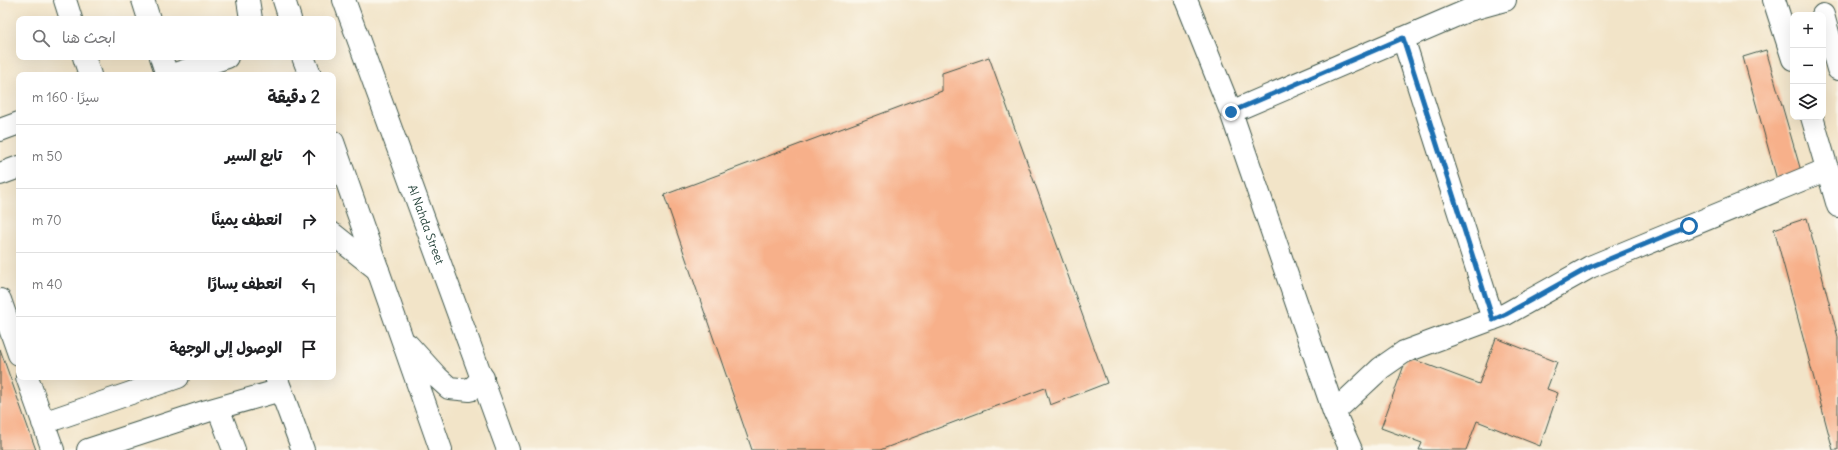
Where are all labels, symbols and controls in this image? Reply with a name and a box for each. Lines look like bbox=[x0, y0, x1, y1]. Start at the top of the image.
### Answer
map controls bbox=[1790, 12, 1826, 120]
button: + bbox=[1790, 12, 1826, 48]
search box bbox=[16, 16, 336, 60]
icon: search bbox=[30, 27, 52, 49]
text: ابحث هنا bbox=[62, 28, 116, 47]
button: − bbox=[1790, 48, 1826, 84]
button: layers bbox=[1790, 84, 1826, 120]
text: 2 دقيقة bbox=[267, 86, 320, 108]
text: سيرًا · 160 m bbox=[32, 89, 99, 106]
route end bbox=[1222, 103, 1240, 121]
text: تابع السير bbox=[225, 146, 282, 165]
icon: ahead bbox=[298, 146, 320, 168]
text: 50 m bbox=[32, 148, 63, 165]
street label: Al Nahda Street bbox=[405, 182, 448, 266]
text: انعطف يمينًا bbox=[211, 210, 282, 229]
icon: right bbox=[298, 210, 320, 232]
text: 70 m bbox=[32, 212, 61, 229]
route start bbox=[1680, 217, 1698, 235]
text: انعطف يسارًا bbox=[208, 274, 282, 293]
icon: left bbox=[298, 274, 320, 296]
text: 40 m bbox=[32, 276, 63, 293]
text: الوصول إلى الوجهة bbox=[169, 338, 282, 357]
icon: arrive bbox=[298, 338, 320, 360]

